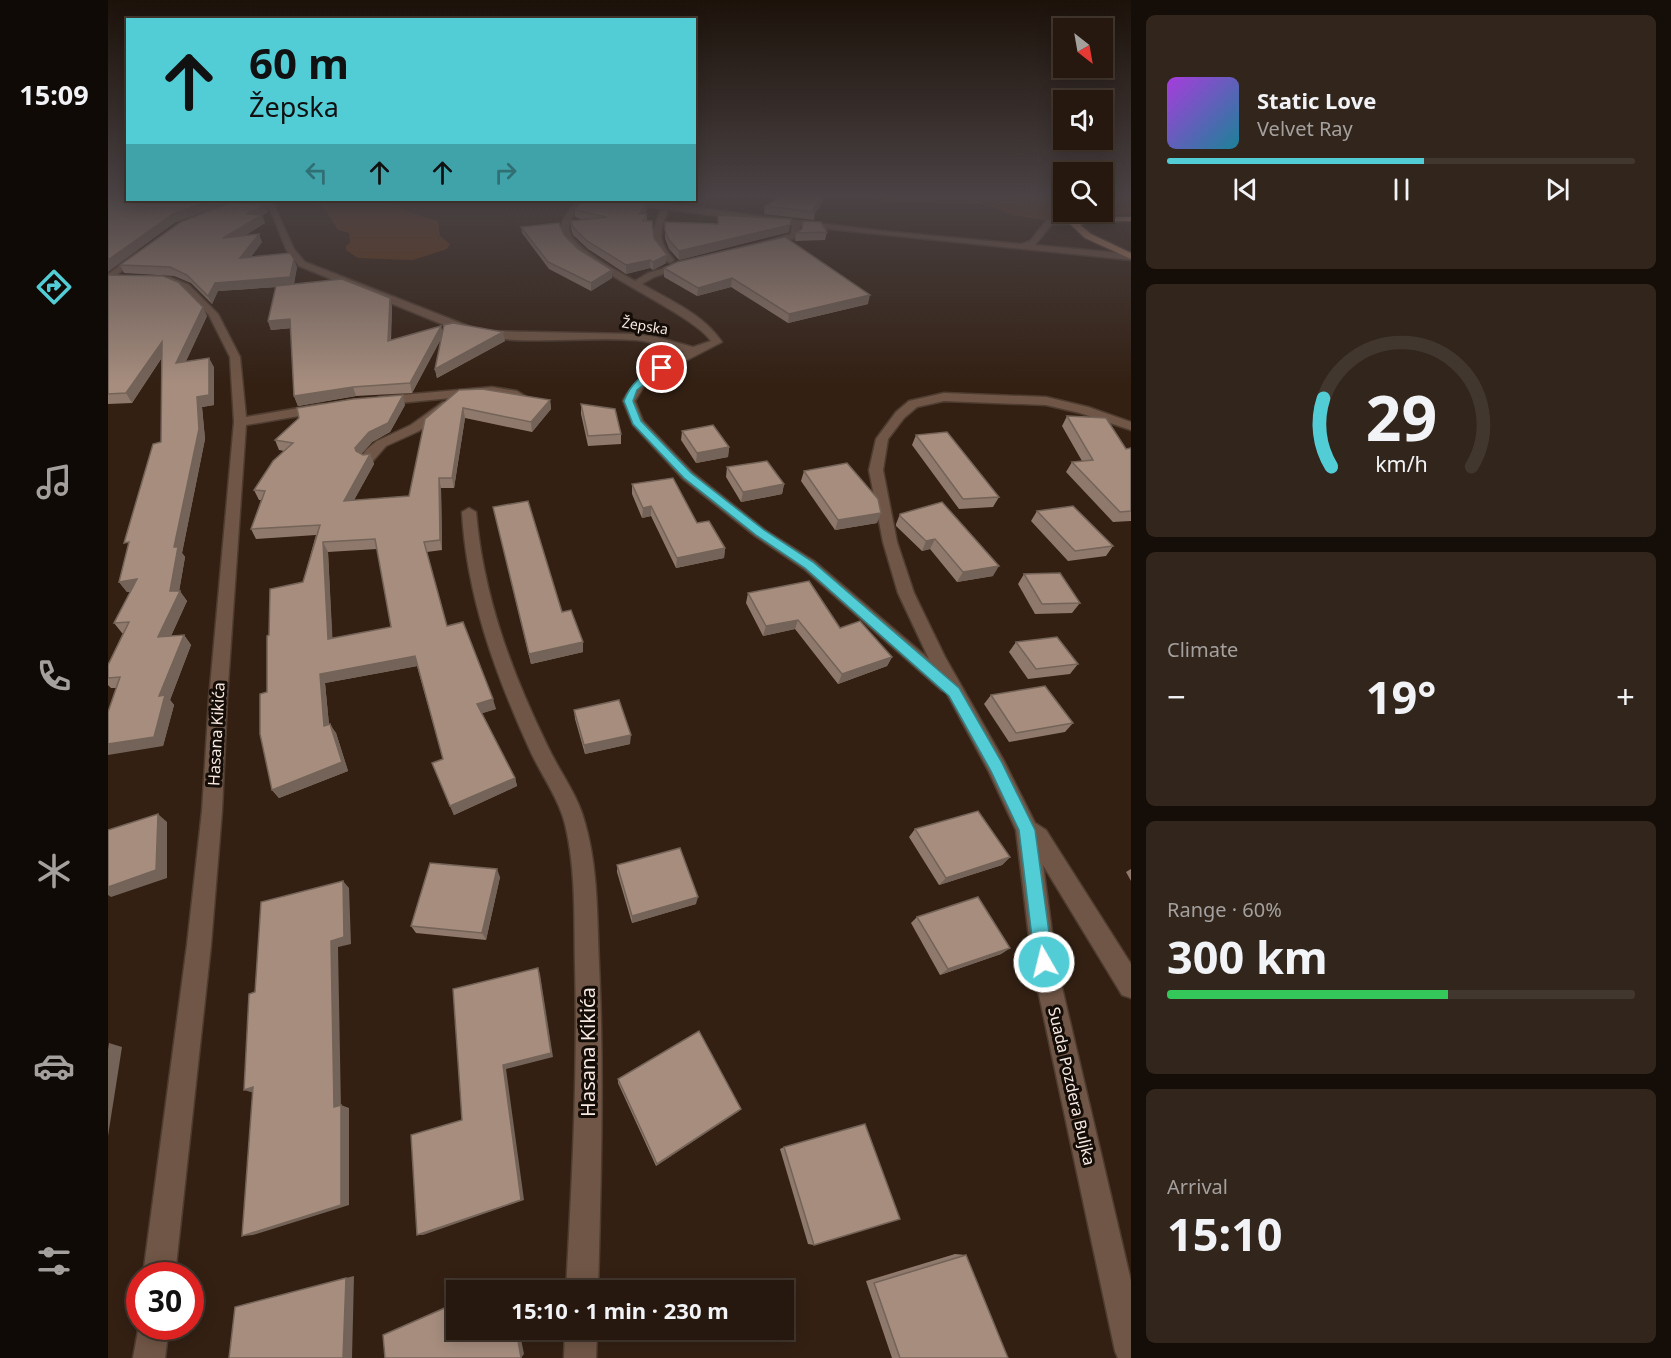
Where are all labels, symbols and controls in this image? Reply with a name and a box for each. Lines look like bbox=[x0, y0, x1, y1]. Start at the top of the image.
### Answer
north arrow bbox=[1053, 18, 1113, 78]
map controls bbox=[1053, 18, 1113, 222]
text: 60 m bbox=[249, 34, 349, 91]
icon: ahead bbox=[150, 42, 228, 120]
text: 15:09 bbox=[19, 76, 89, 113]
text: Static Love bbox=[1257, 85, 1376, 115]
text: Žepska bbox=[249, 88, 339, 125]
button: sound bbox=[1053, 90, 1113, 150]
text: Velvet Ray bbox=[1257, 115, 1353, 142]
icon: left bbox=[300, 156, 333, 189]
icon: ahead bbox=[363, 156, 396, 189]
icon: ahead bbox=[426, 156, 459, 189]
icon: right bbox=[489, 156, 522, 189]
button: search bbox=[1053, 162, 1113, 222]
icon: previous bbox=[1229, 173, 1262, 206]
icon: pause bbox=[1385, 173, 1418, 206]
icon: next bbox=[1541, 173, 1574, 206]
icon: directions bbox=[33, 266, 75, 308]
street label: Žepska bbox=[621, 312, 670, 339]
pin bbox=[636, 342, 687, 393]
icon: arrive bbox=[645, 351, 678, 384]
text: 29 bbox=[1365, 375, 1437, 460]
text: km/h bbox=[1375, 450, 1427, 479]
icon: music bbox=[33, 461, 75, 503]
text: Climate bbox=[1167, 636, 1238, 663]
icon: phone bbox=[33, 655, 75, 697]
text: 19° bbox=[1366, 666, 1436, 727]
text: − bbox=[1167, 674, 1186, 719]
text: + bbox=[1616, 674, 1635, 719]
street label: Hasana Kikića bbox=[202, 682, 230, 786]
icon: climate bbox=[33, 850, 75, 892]
text: Range · 60% bbox=[1167, 896, 1282, 923]
text: 300 km bbox=[1167, 926, 1328, 987]
position arrow bbox=[1012, 930, 1076, 994]
street label: Hasana Kikića bbox=[574, 987, 601, 1117]
street label: Suada Pozdera Buljka bbox=[1043, 1005, 1101, 1167]
icon: car bbox=[33, 1045, 75, 1087]
text: Arrival bbox=[1167, 1173, 1228, 1200]
text: 15:10 bbox=[1167, 1203, 1283, 1264]
icon: filters bbox=[33, 1240, 75, 1282]
speed limit sign: 30 bbox=[126, 1262, 204, 1340]
text: 15:10 · 1 min · 230 m bbox=[511, 1295, 729, 1325]

